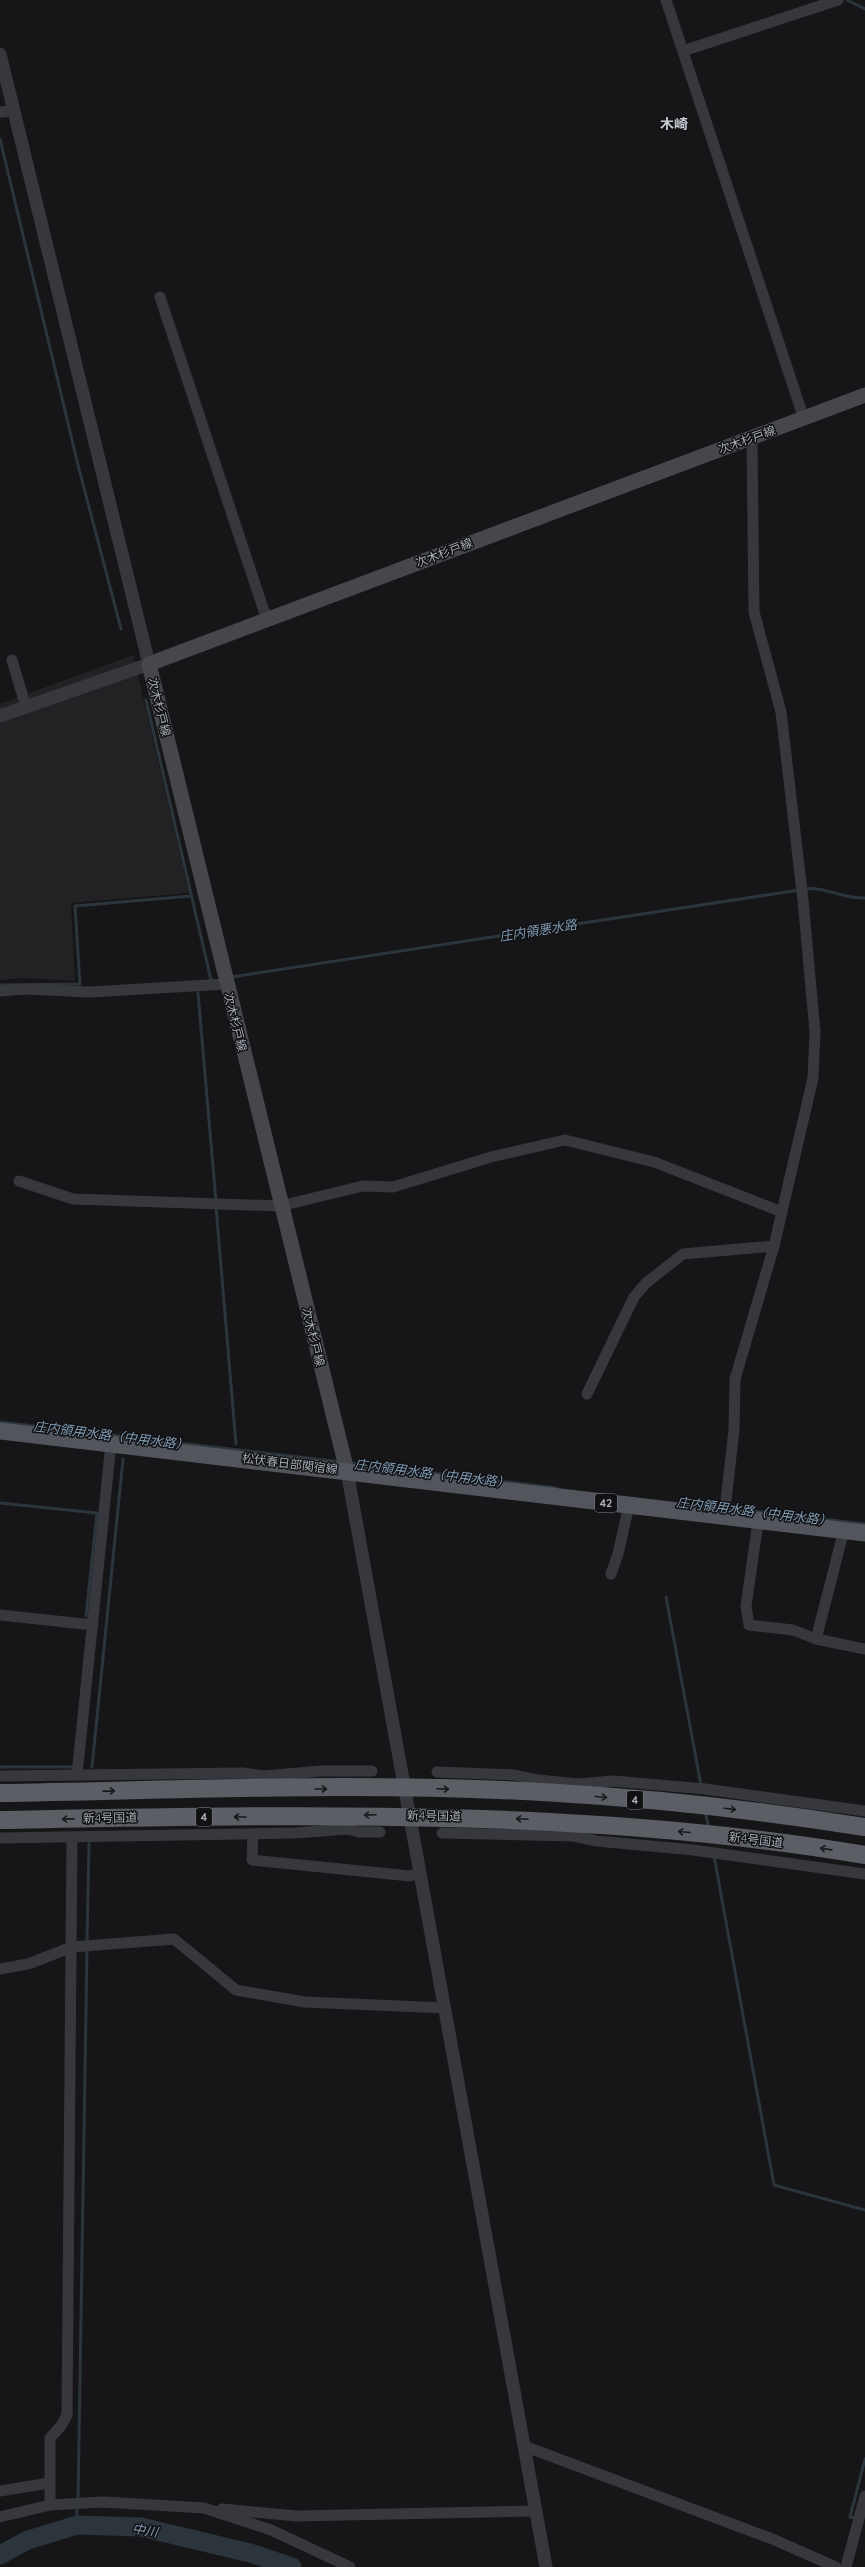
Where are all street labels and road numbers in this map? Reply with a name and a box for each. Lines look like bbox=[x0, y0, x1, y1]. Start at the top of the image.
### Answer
street label: 次木杉戸線 bbox=[716, 422, 778, 457]
street label: 次木杉戸線 bbox=[413, 535, 475, 570]
street label: 次木杉戸線 bbox=[145, 676, 174, 738]
street label: 次木杉戸線 bbox=[221, 991, 250, 1053]
street label: 次木杉戸線 bbox=[299, 1306, 328, 1368]
street label: 松伏春日部関宿線 bbox=[241, 1450, 339, 1477]
road number: 42 bbox=[595, 1494, 617, 1512]
road number: 4 bbox=[627, 1791, 643, 1809]
road number: 4 bbox=[196, 1808, 212, 1826]
street label: 新4号国道 bbox=[407, 1808, 461, 1823]
street label: 新4号国道 bbox=[83, 1810, 137, 1825]
street label: 新4号国道 bbox=[728, 1829, 784, 1850]

